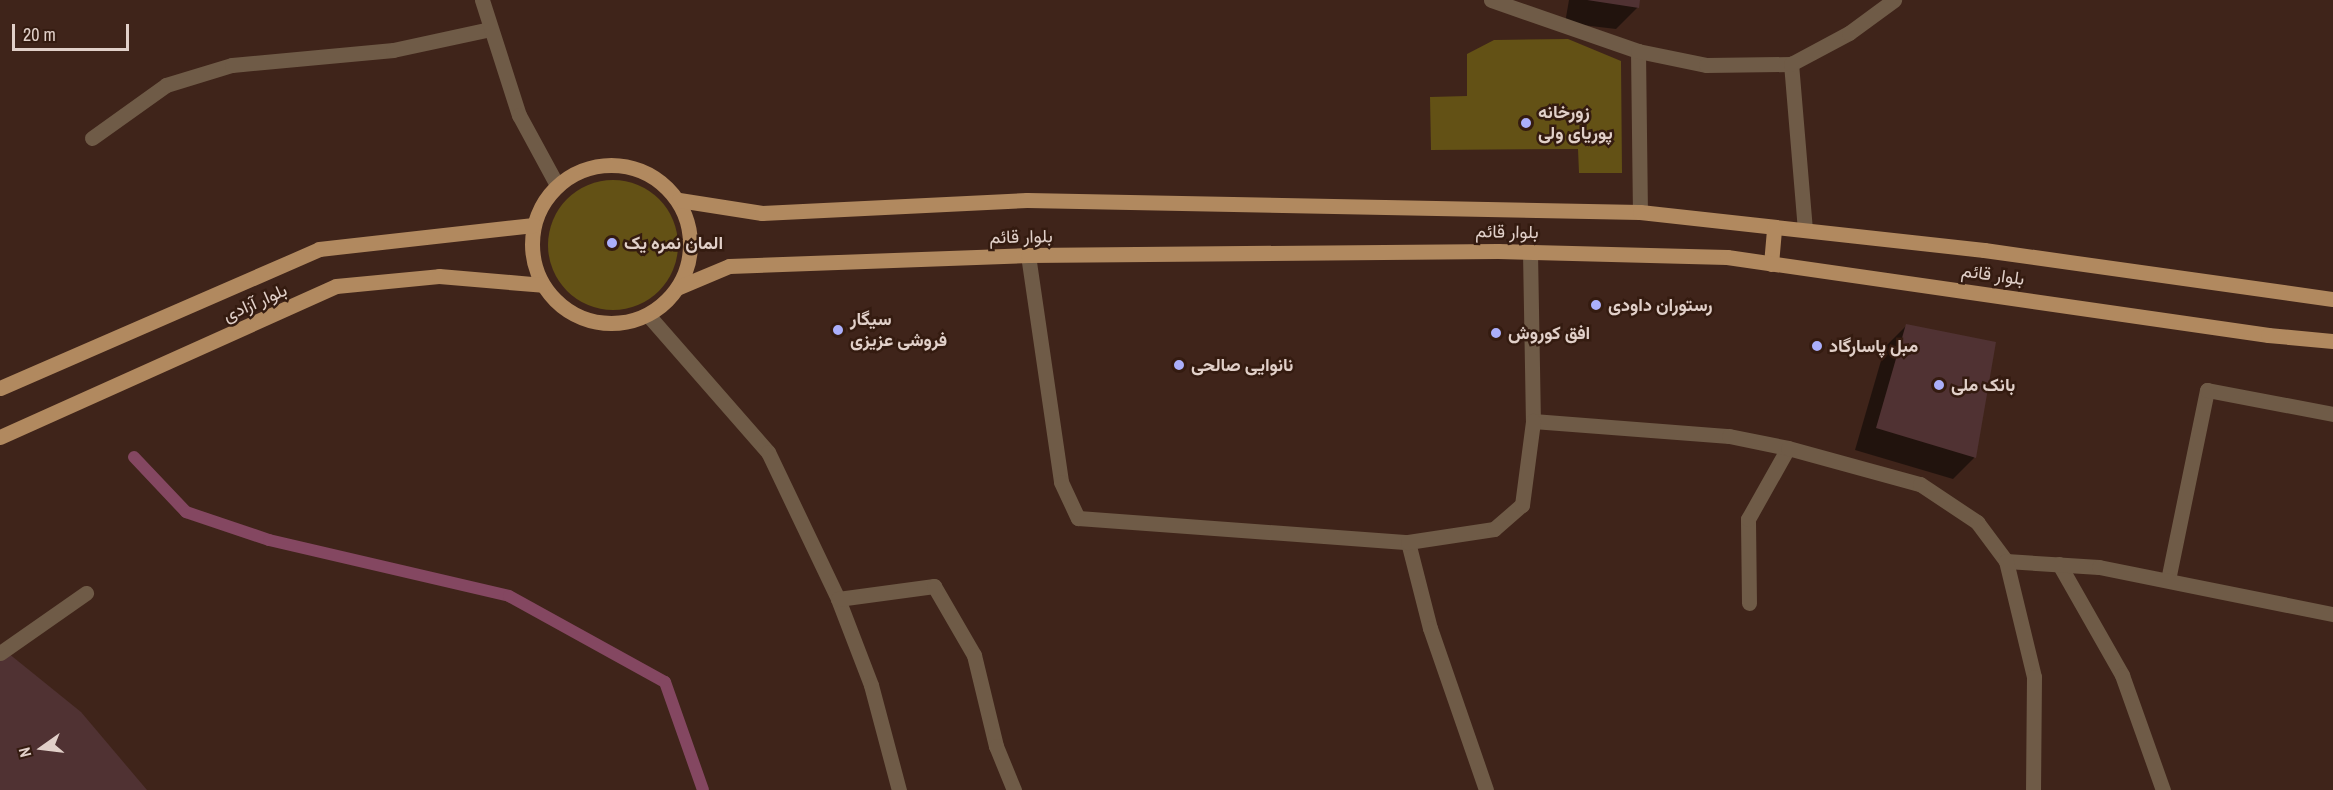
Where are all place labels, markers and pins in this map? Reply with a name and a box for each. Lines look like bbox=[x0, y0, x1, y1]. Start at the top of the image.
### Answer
place label: زورخانه پوریای ولی bbox=[1538, 102, 1613, 144]
marker: زورخانه پوریای ولی bbox=[1519, 116, 1533, 130]
place label: المان نمره یک bbox=[624, 232, 723, 254]
marker: المان نمره یک bbox=[605, 236, 619, 250]
place label: رستوران داودی bbox=[1608, 294, 1713, 316]
marker: رستوران داودی bbox=[1589, 298, 1603, 312]
place label: سیگار فروشی عزیزی bbox=[850, 309, 947, 352]
place label: افق کوروش bbox=[1508, 322, 1590, 344]
marker: سیگار فروشی عزیزی bbox=[831, 323, 845, 337]
marker: افق کوروش bbox=[1489, 326, 1503, 340]
place label: مبل پاسارگاد bbox=[1829, 335, 1918, 357]
marker: مبل پاسارگاد bbox=[1810, 339, 1824, 353]
place label: نانوایی صالحی bbox=[1191, 354, 1293, 376]
marker: نانوایی صالحی bbox=[1172, 358, 1186, 372]
place label: بانک ملی bbox=[1951, 374, 2015, 396]
marker: بانک ملی bbox=[1932, 378, 1946, 392]

